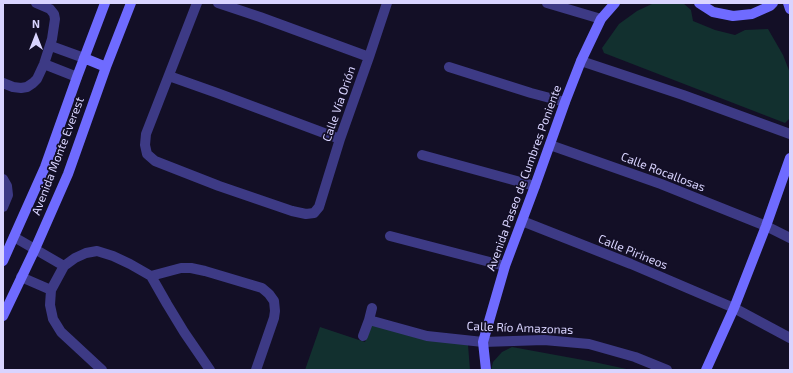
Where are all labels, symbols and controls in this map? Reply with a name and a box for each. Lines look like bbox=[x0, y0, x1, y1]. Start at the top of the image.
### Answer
north arrow bbox=[16, 16, 56, 56]
text: N bbox=[32, 17, 40, 30]
street label: Calle Vía Orión bbox=[319, 64, 359, 144]
street label: Avenida Paseo de Cumbres Poniente bbox=[484, 83, 564, 273]
street label: Avenida Monte Everest bbox=[29, 95, 87, 217]
street label: Calle Rocallosas bbox=[619, 149, 707, 195]
street label: Calle Pirineos bbox=[596, 231, 670, 273]
street label: Calle Río Amazonas bbox=[466, 319, 574, 337]

